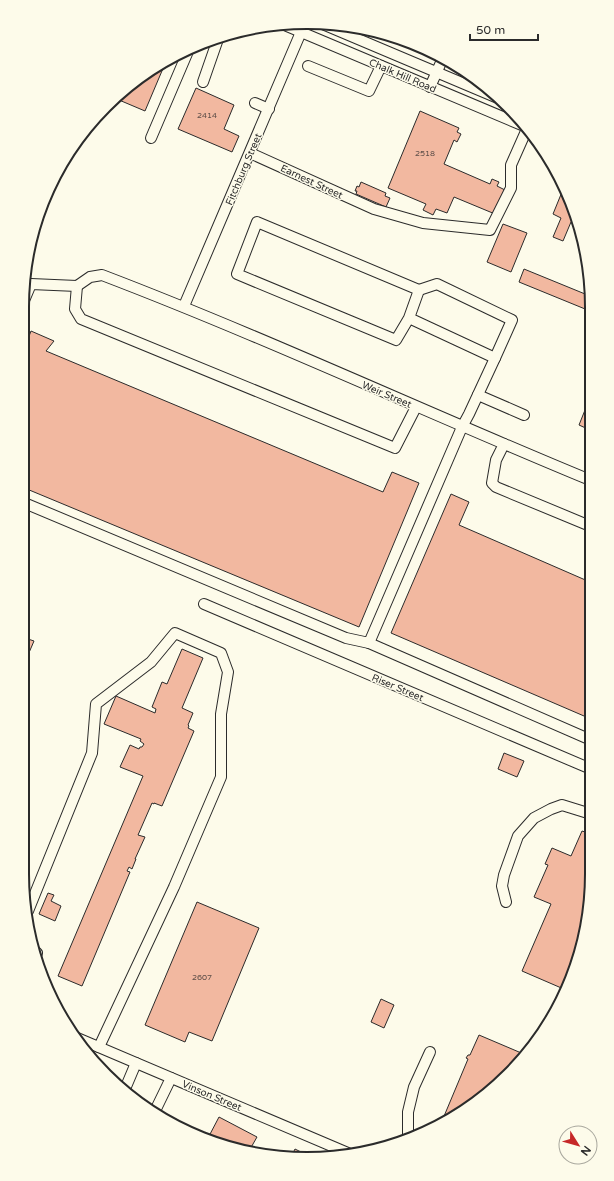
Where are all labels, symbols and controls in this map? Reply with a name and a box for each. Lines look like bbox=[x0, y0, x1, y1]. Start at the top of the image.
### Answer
scale bar bbox=[470, 16, 538, 42]
text: 50 m bbox=[476, 23, 505, 37]
street label: Chalk Hill Road bbox=[367, 56, 438, 95]
house number: 2414 bbox=[197, 111, 217, 120]
street label: Fitchburg Street bbox=[223, 131, 265, 207]
house number: 2518 bbox=[415, 149, 435, 158]
street label: Earnest Street bbox=[279, 162, 345, 202]
street label: Weir Street bbox=[360, 379, 413, 411]
street label: Riser Street bbox=[370, 672, 425, 704]
house number: 2607 bbox=[192, 973, 212, 982]
street label: Vinson Street bbox=[180, 1078, 243, 1114]
north arrow bbox=[558, 1125, 598, 1165]
text: N bbox=[578, 1143, 593, 1158]

